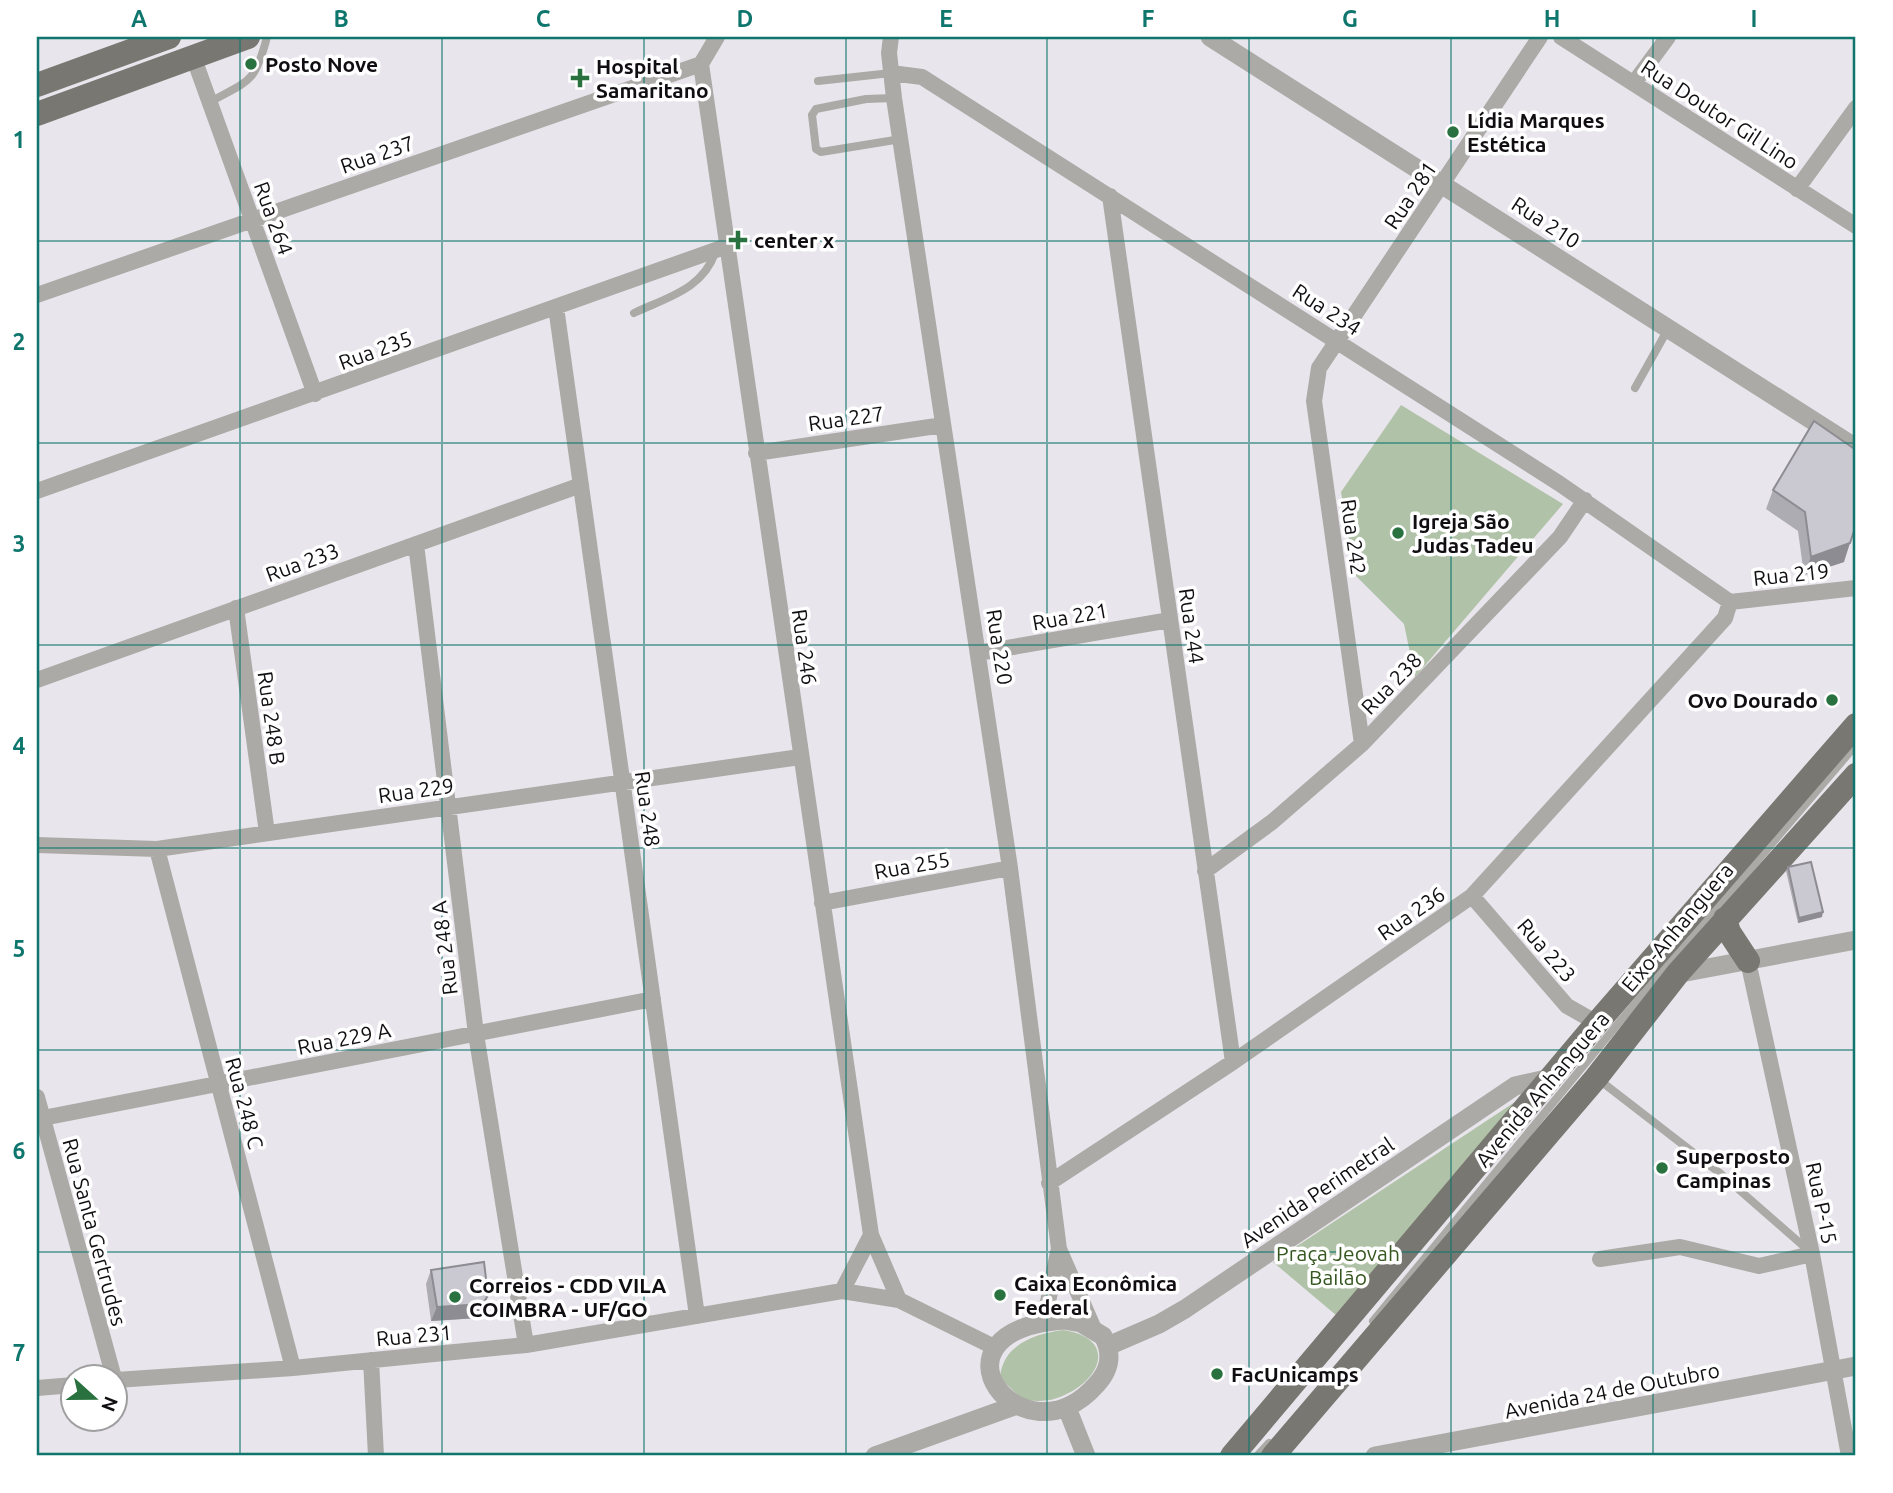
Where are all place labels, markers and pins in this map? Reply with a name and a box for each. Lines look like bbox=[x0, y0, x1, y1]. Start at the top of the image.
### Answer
place label: Posto Nove bbox=[265, 52, 378, 76]
place label: Hospital Samaritano bbox=[596, 54, 709, 102]
marker: Posto Nove bbox=[243, 56, 259, 72]
marker: Hospital Samaritano bbox=[570, 68, 590, 88]
place label: Lídia Marques Estética bbox=[1467, 108, 1605, 156]
marker: Lídia Marques Estética bbox=[1445, 124, 1461, 140]
place label: center x bbox=[754, 228, 835, 252]
marker: center x bbox=[728, 230, 748, 250]
place label: Igreja São Judas Tadeu bbox=[1412, 509, 1534, 557]
marker: Igreja São Judas Tadeu bbox=[1390, 525, 1406, 541]
place label: Ovo Dourado bbox=[1688, 688, 1818, 712]
marker: Ovo Dourado bbox=[1824, 692, 1840, 708]
place label: Superposto Campinas bbox=[1676, 1144, 1790, 1192]
marker: Superposto Campinas bbox=[1654, 1160, 1670, 1176]
place label: Caixa Econômica Federal bbox=[1014, 1271, 1177, 1319]
place label: Correios - CDD VILA COIMBRA - UF/GO bbox=[469, 1273, 666, 1321]
marker: Caixa Econômica Federal bbox=[992, 1287, 1008, 1303]
marker: Correios - CDD VILA COIMBRA - UF/GO bbox=[447, 1289, 463, 1305]
place label: FacUnicamps bbox=[1231, 1362, 1359, 1386]
marker: FacUnicamps bbox=[1209, 1366, 1225, 1382]

